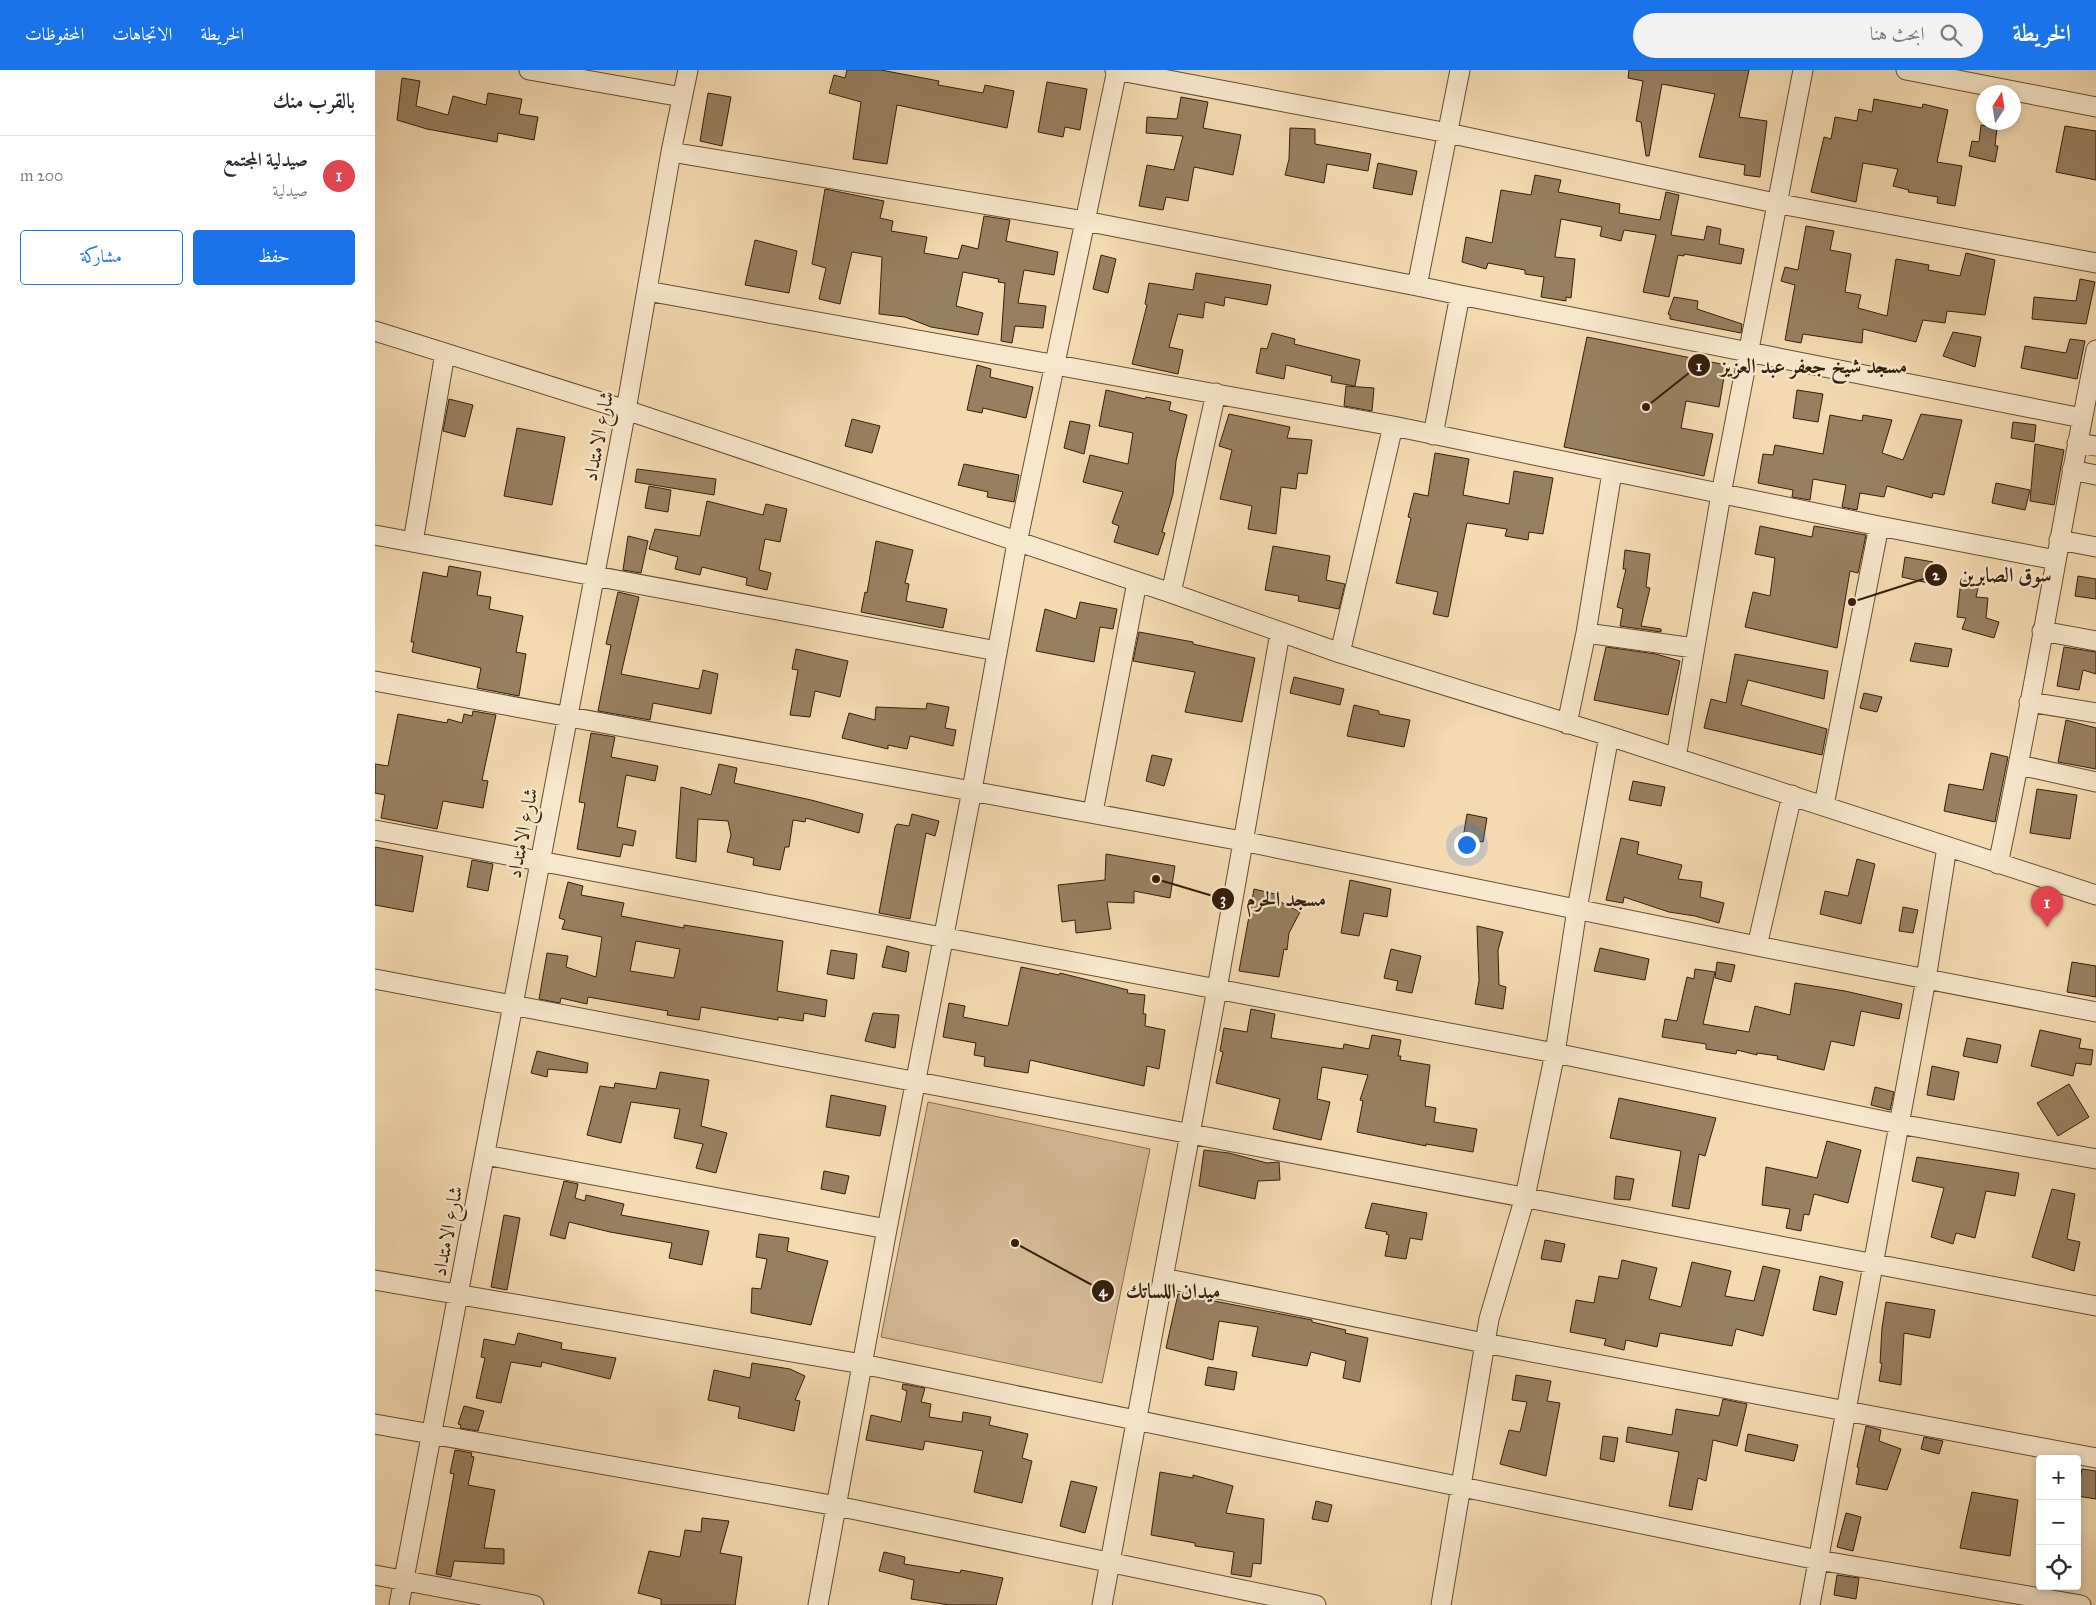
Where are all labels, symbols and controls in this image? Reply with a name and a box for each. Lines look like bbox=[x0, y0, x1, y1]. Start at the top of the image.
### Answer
search box bbox=[1633, 13, 1983, 58]
text: الخريطة bbox=[2013, 18, 2071, 48]
icon: search bbox=[1937, 21, 1965, 49]
text: ابحث هنا bbox=[1870, 22, 1925, 45]
text: المحفوظات bbox=[25, 23, 84, 45]
text: الاتجاهات bbox=[112, 23, 172, 45]
text: الخريطة bbox=[200, 23, 244, 45]
north arrow bbox=[1976, 85, 2021, 130]
text: بالقرب منك bbox=[273, 88, 355, 114]
text: صيدلية المجتمع bbox=[223, 148, 308, 171]
text: 200 m bbox=[20, 166, 63, 185]
text: 1 bbox=[336, 166, 342, 185]
text: صيدلية bbox=[273, 181, 308, 200]
button: مشاركة bbox=[20, 230, 183, 285]
button: حفظ bbox=[193, 230, 355, 285]
callout: مسجد شيخ جعفر عبد العزيز bbox=[1686, 347, 1917, 383]
text: مسجد شيخ جعفر عبد العزيز bbox=[1719, 353, 1907, 385]
text: 1 bbox=[1696, 357, 1702, 375]
street label: شارع الامتداد bbox=[577, 389, 624, 484]
callout: سوق الصابرين bbox=[1923, 557, 2061, 593]
text: سوق الصابرين bbox=[1958, 562, 2052, 588]
text: 2 bbox=[1932, 566, 1940, 584]
street label: شارع الامتداد bbox=[501, 786, 548, 881]
your location bbox=[1454, 832, 1480, 858]
callout: مسجد الحرم bbox=[1211, 881, 1336, 917]
text: مسجد الحرم bbox=[1246, 886, 1326, 918]
pin: 1 bbox=[2031, 886, 2063, 927]
text: 3 bbox=[1220, 890, 1226, 909]
street label: شارع الامتداد bbox=[426, 1184, 473, 1279]
callout: ميدان اللساتك bbox=[1090, 1273, 1230, 1309]
text: ميدان اللساتك bbox=[1126, 1278, 1220, 1304]
text: 4 bbox=[1099, 1282, 1108, 1301]
map controls bbox=[2036, 1455, 2081, 1590]
button: + bbox=[2036, 1455, 2081, 1500]
button: − bbox=[2036, 1500, 2081, 1545]
button: locate bbox=[2036, 1545, 2081, 1590]

